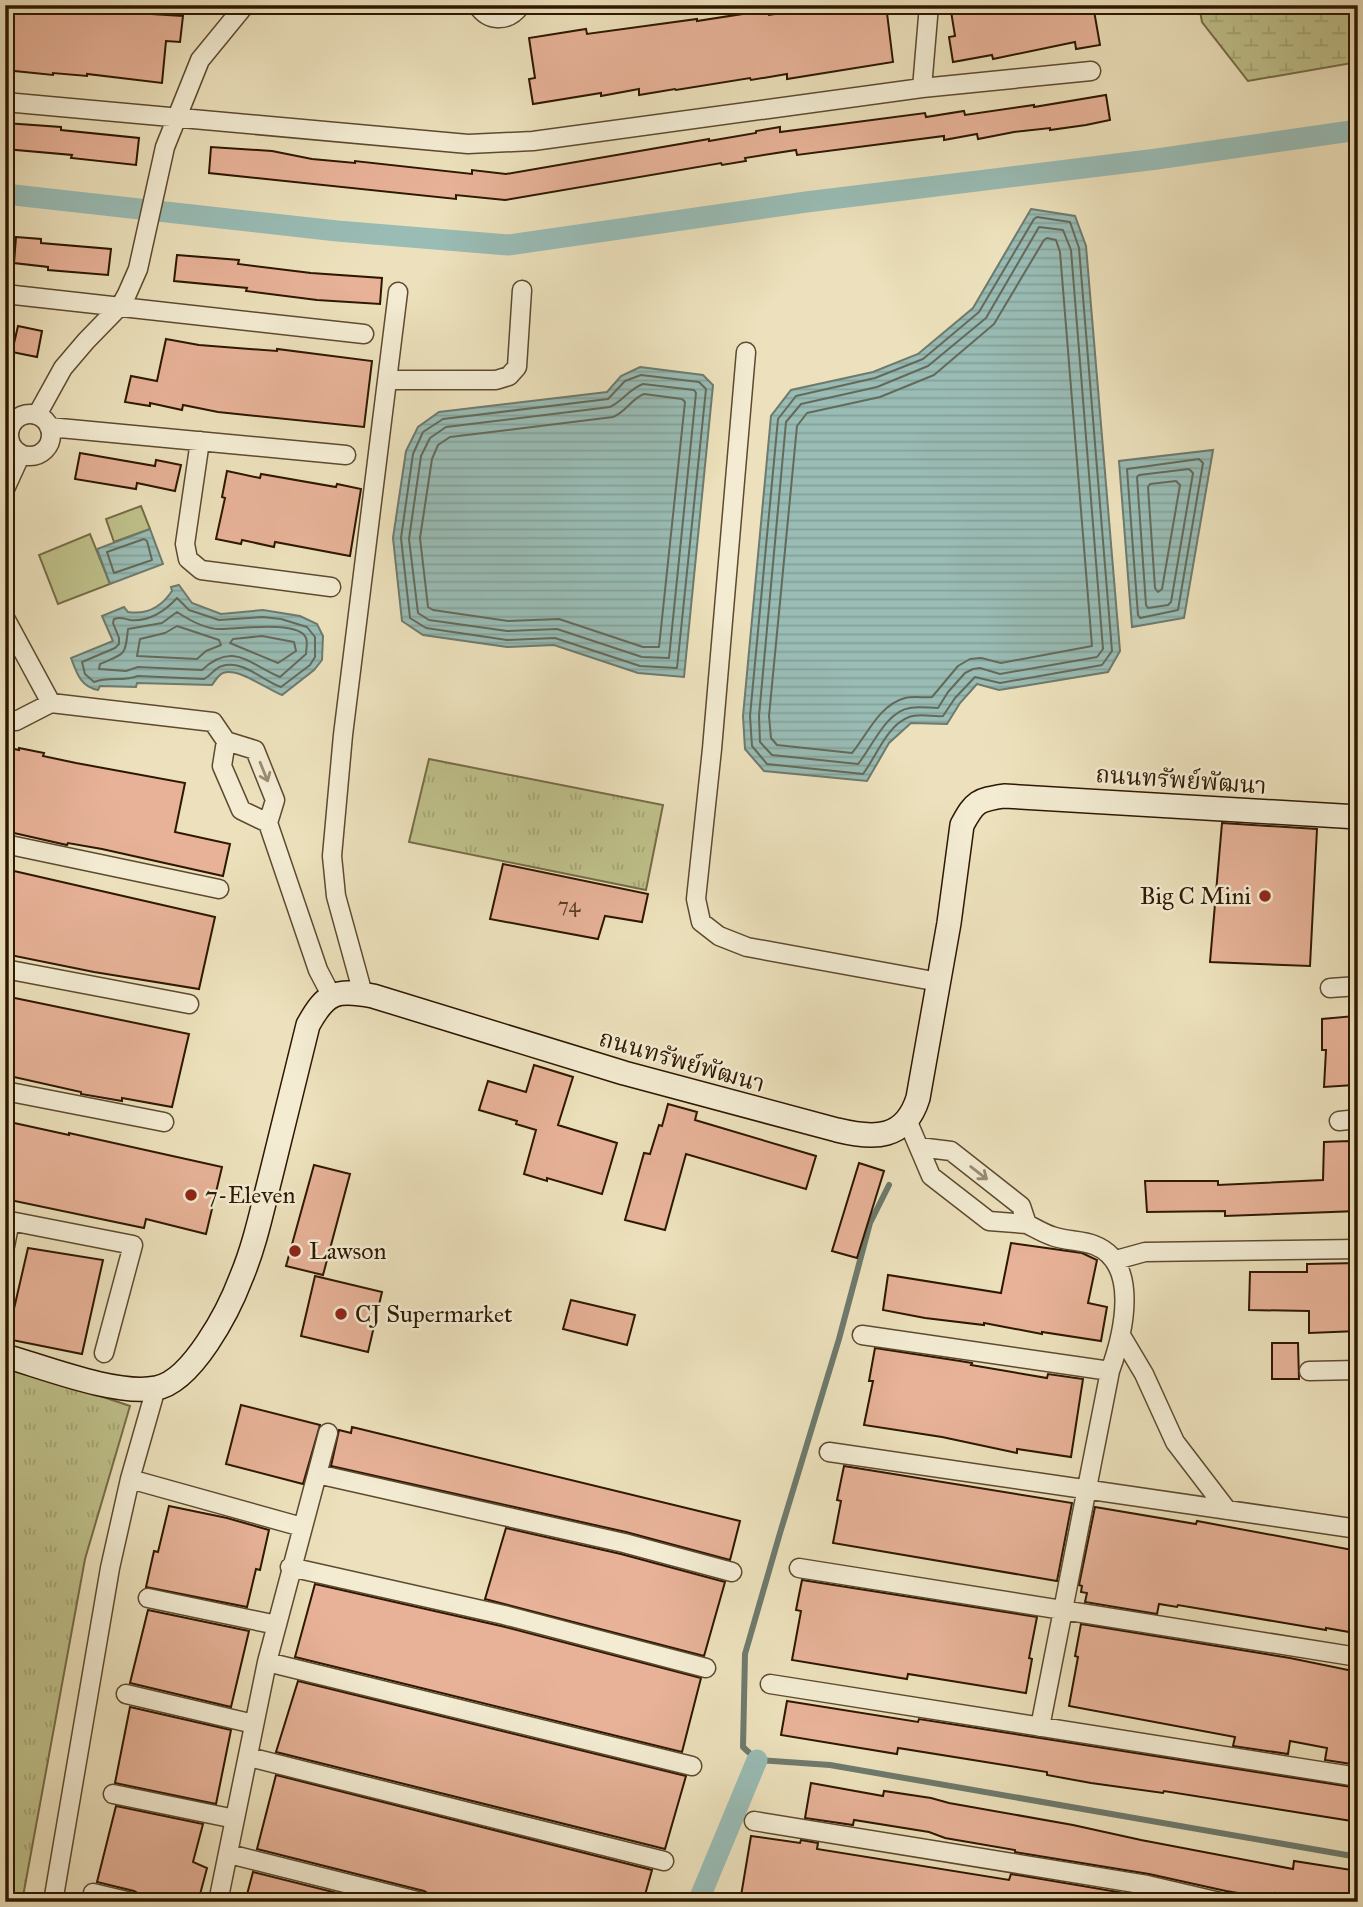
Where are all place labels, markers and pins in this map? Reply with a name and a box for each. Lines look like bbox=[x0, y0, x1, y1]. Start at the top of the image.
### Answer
place label: Big C Mini bbox=[1140, 881, 1251, 911]
marker: Big C Mini bbox=[1257, 888, 1273, 904]
place label: 7-Eleven bbox=[205, 1180, 295, 1210]
marker: 7-Eleven bbox=[183, 1187, 199, 1203]
place label: Lawson bbox=[309, 1236, 386, 1266]
marker: Lawson bbox=[287, 1243, 303, 1259]
place label: CJ Supermarket bbox=[355, 1299, 513, 1329]
marker: CJ Supermarket bbox=[333, 1306, 349, 1322]

